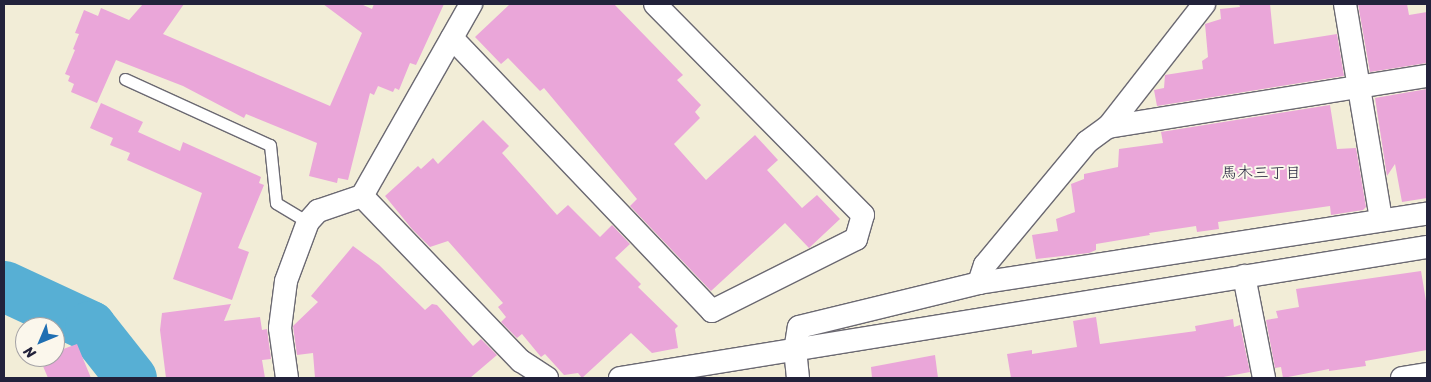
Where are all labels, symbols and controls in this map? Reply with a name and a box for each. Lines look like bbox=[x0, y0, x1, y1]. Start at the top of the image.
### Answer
district label: 馬木三丁目 bbox=[1221, 163, 1301, 183]
north arrow bbox=[15, 317, 65, 367]
text: N bbox=[17, 340, 42, 365]

